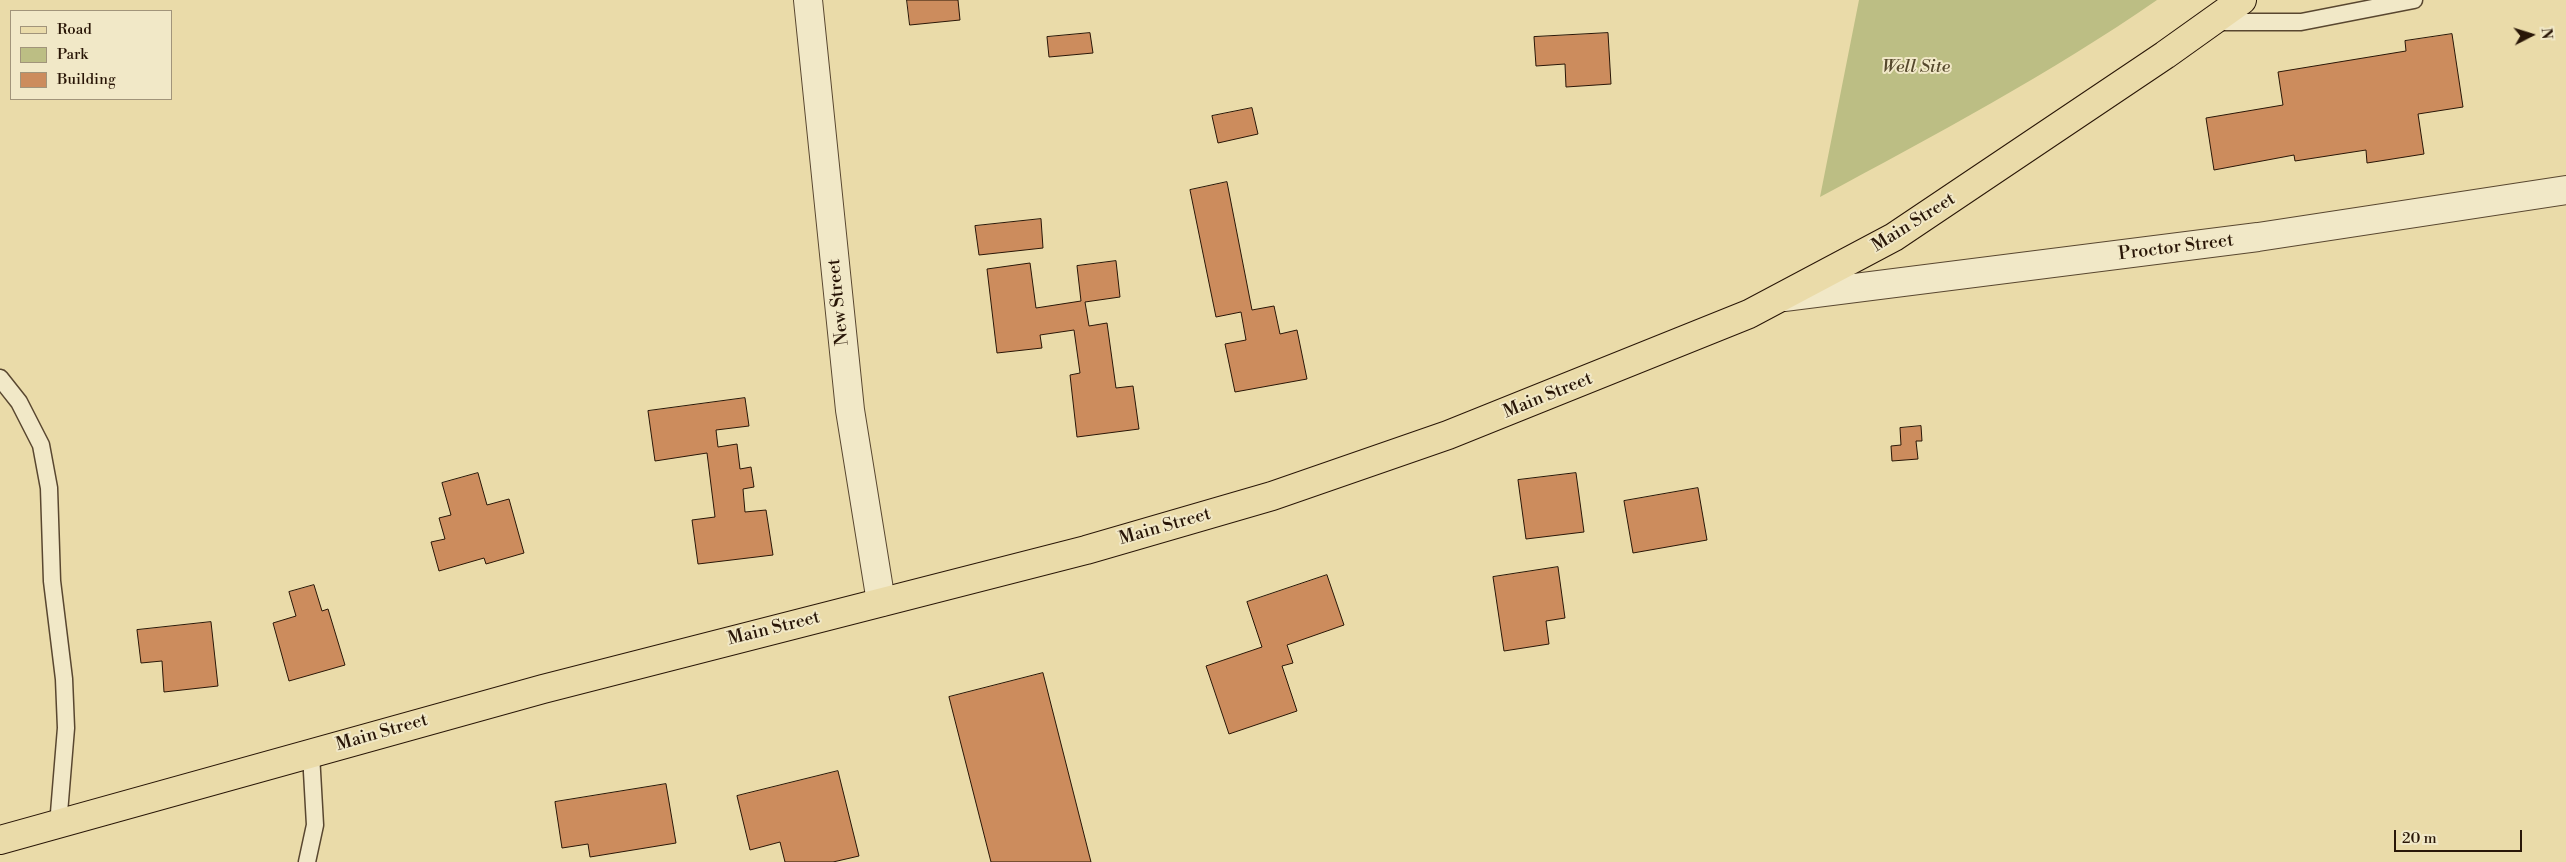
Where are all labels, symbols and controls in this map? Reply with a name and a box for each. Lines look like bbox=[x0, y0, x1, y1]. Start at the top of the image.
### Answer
legend bbox=[10, 10, 172, 100]
north arrow bbox=[2506, 10, 2556, 60]
text: Road bbox=[57, 20, 92, 39]
text: N bbox=[2536, 27, 2555, 40]
text: Park bbox=[57, 45, 88, 64]
park label: Well Site bbox=[1882, 57, 1950, 79]
text: Building bbox=[57, 70, 116, 89]
street label: Main Street bbox=[1868, 189, 1960, 257]
street label: Proctor Street bbox=[2117, 230, 2235, 266]
street label: New Street bbox=[824, 258, 854, 346]
street label: Main Street bbox=[1500, 368, 1596, 424]
street label: Main Street bbox=[1117, 504, 1213, 550]
street label: Main Street bbox=[726, 607, 822, 651]
street label: Main Street bbox=[334, 710, 430, 756]
scale bar bbox=[2396, 820, 2524, 852]
text: 20 m bbox=[2402, 829, 2437, 848]

